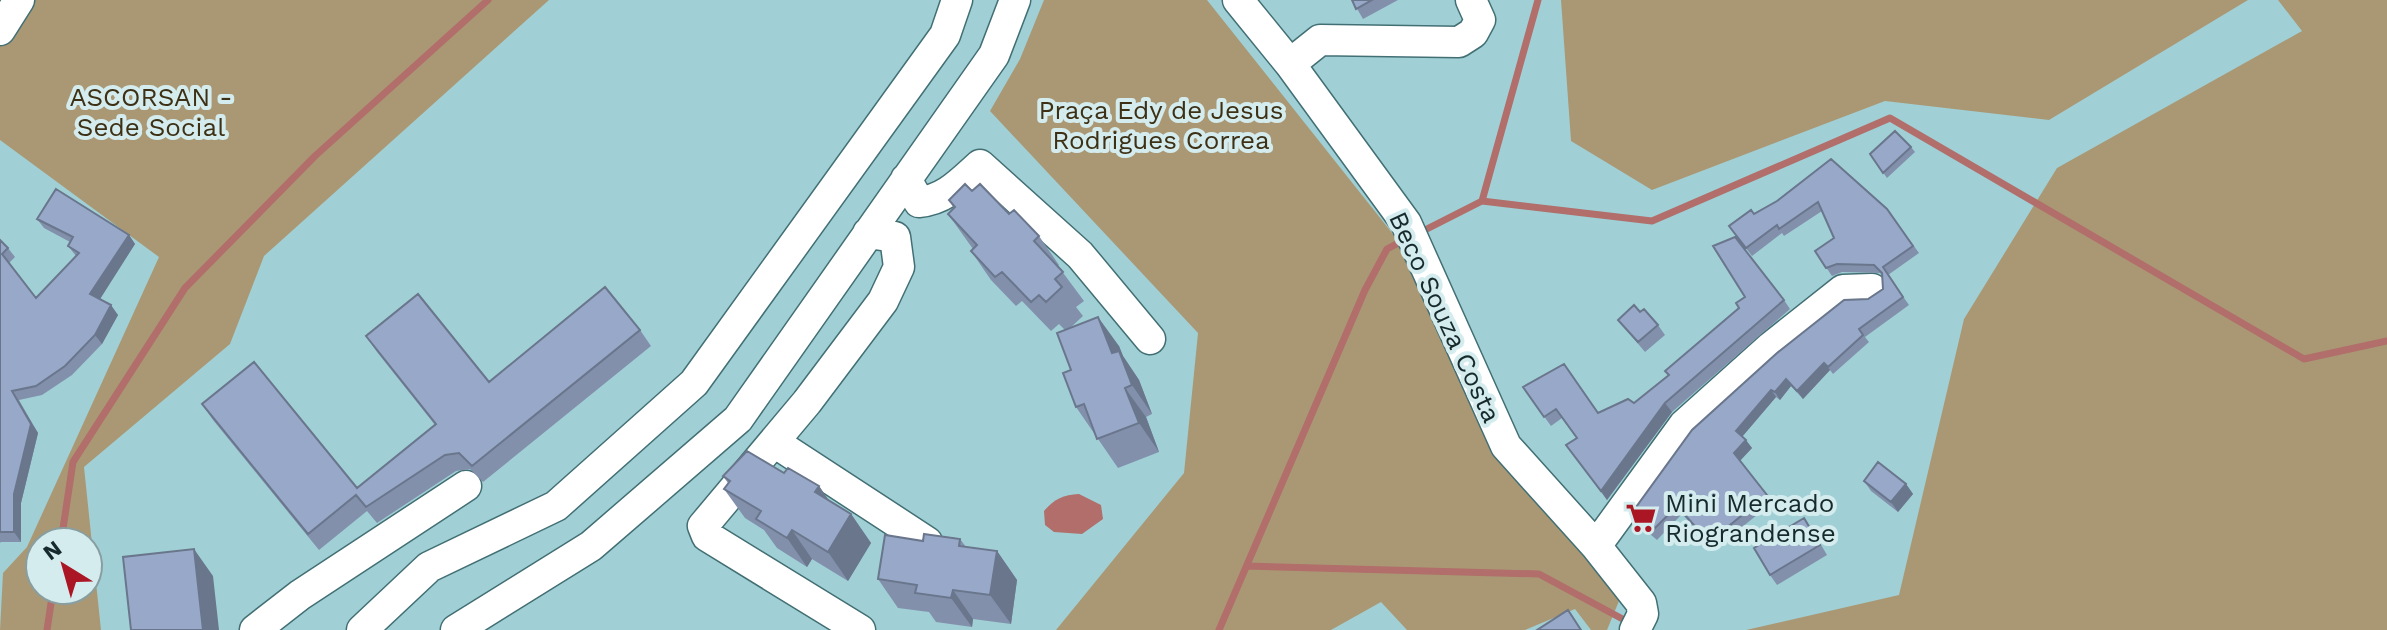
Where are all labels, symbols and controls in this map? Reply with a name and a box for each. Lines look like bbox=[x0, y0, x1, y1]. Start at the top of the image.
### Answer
park label: ASCORSAN - Sede Social bbox=[70, 82, 233, 142]
park label: Praça Edy de Jesus Rodrigues Correa bbox=[1039, 95, 1283, 155]
street label: Beco Souza Costa bbox=[1383, 207, 1507, 427]
place label: Mini Mercado Riograndense bbox=[1665, 488, 1836, 548]
supermarket icon: Mini Mercado Riograndense bbox=[1624, 501, 1658, 535]
north arrow bbox=[24, 526, 104, 606]
text: N bbox=[38, 536, 66, 565]

